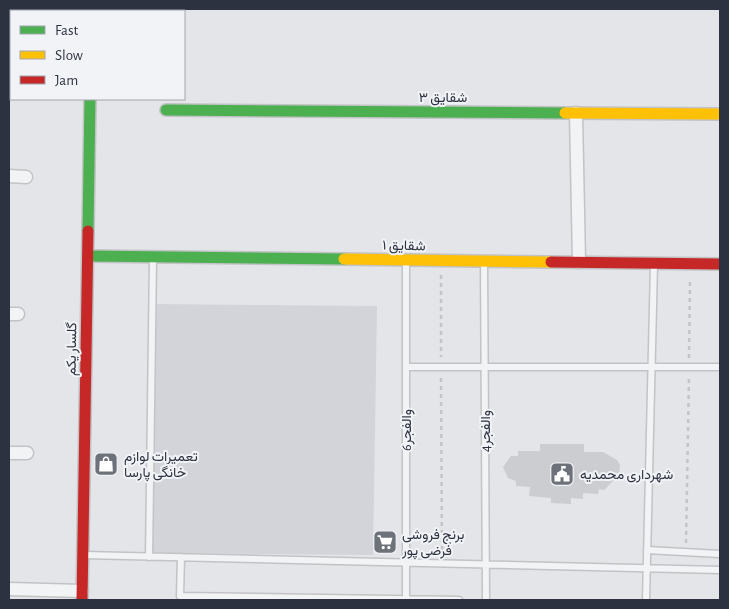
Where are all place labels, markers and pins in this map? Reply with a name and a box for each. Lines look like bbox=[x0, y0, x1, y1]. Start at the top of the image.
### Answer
place label: تعمیرات لوازم خانگی پارسا bbox=[124, 450, 198, 482]
shop icon: تعمیرات لوازم خانگی پارسا bbox=[93, 451, 119, 477]
public building icon: شهرداری محمدیه bbox=[549, 461, 575, 487]
place label: شهرداری محمدیه bbox=[580, 468, 673, 483]
place label: برنج فروشی فرضی پور bbox=[401, 528, 464, 560]
supermarket icon: برنج فروشی فرضی پور bbox=[372, 529, 398, 555]

